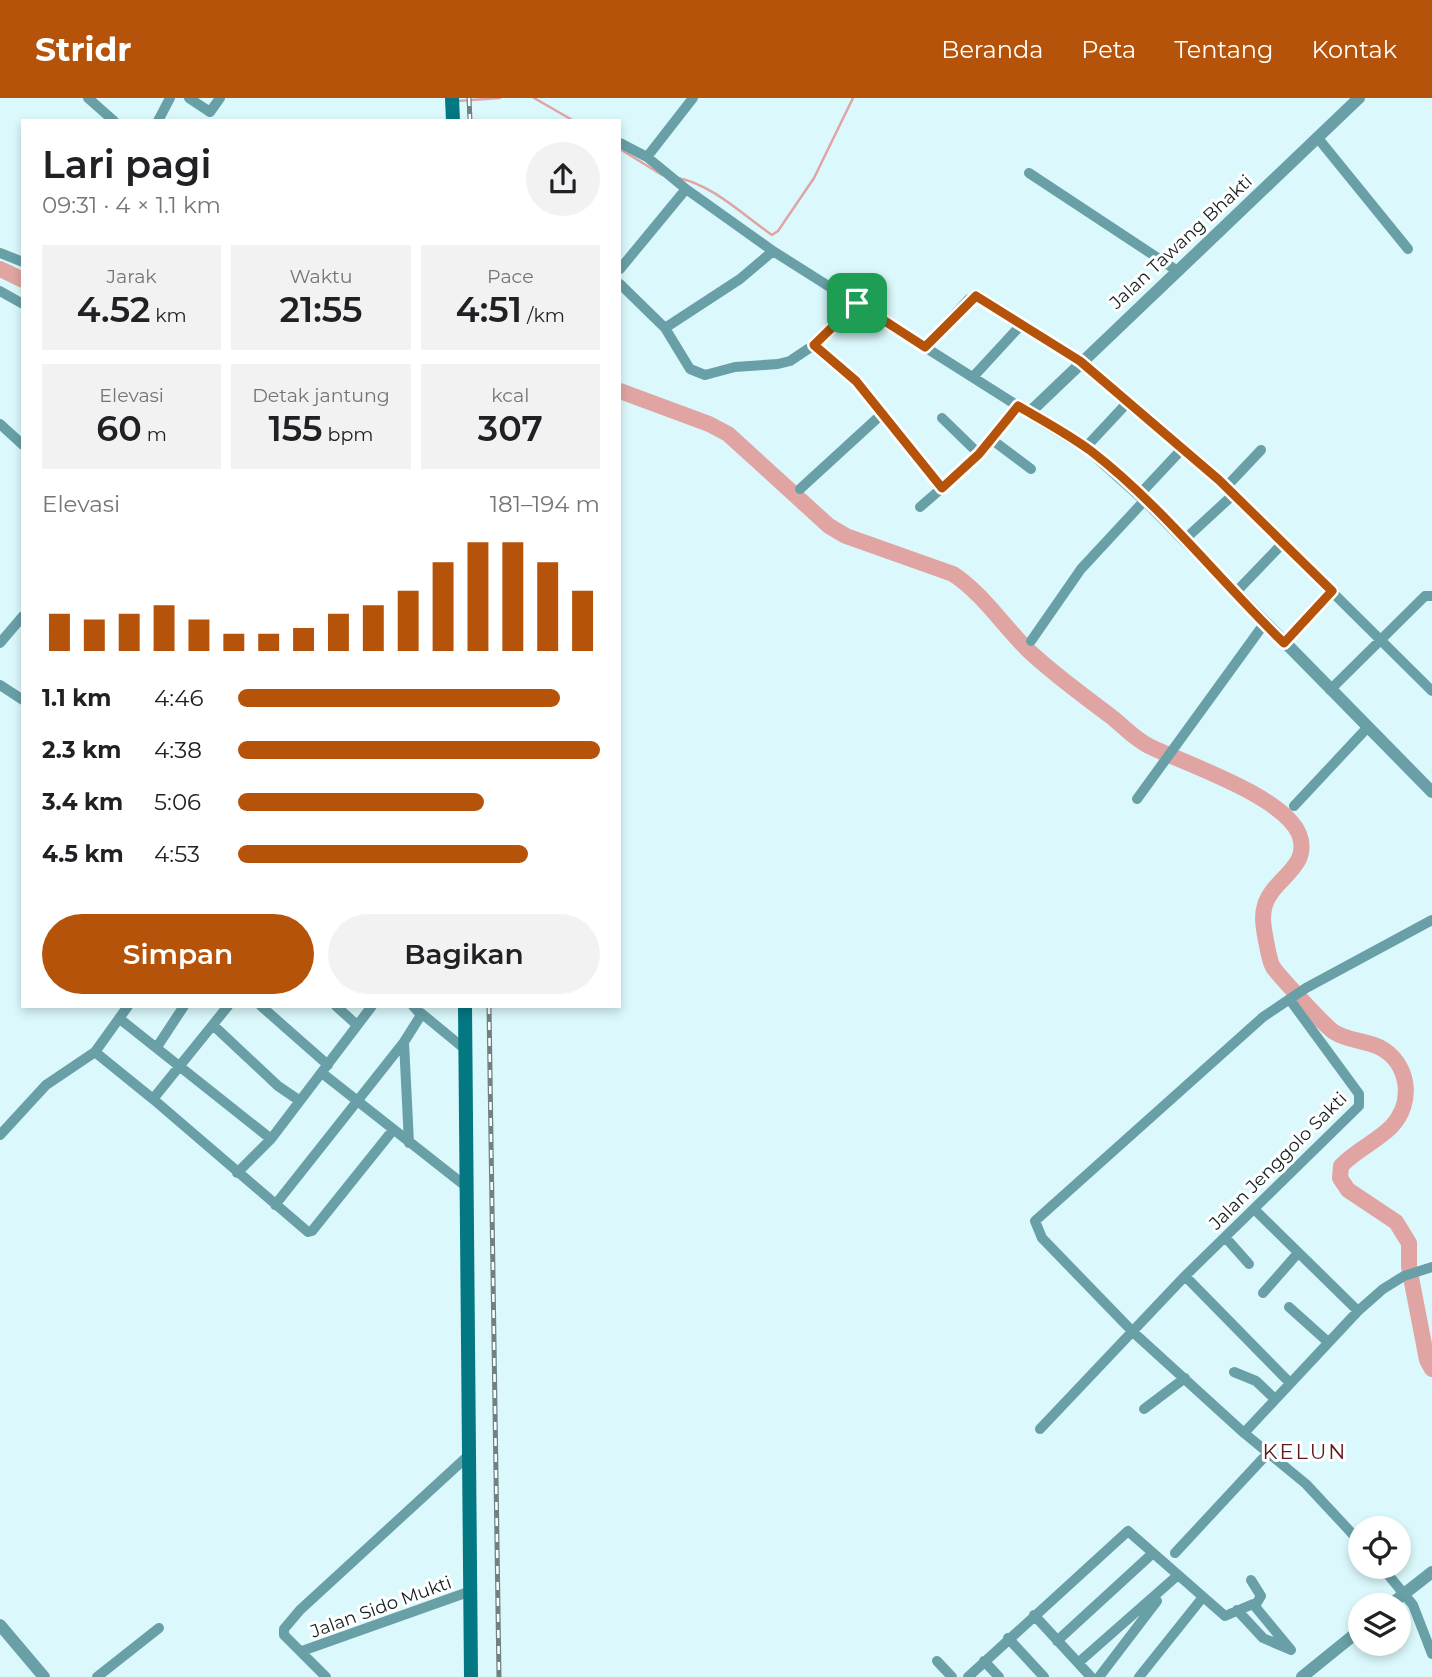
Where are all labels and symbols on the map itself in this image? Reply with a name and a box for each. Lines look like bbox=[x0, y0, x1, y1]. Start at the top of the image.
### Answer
street label: Jalan Tawang Bhakti bbox=[1104, 170, 1257, 314]
pin bbox=[827, 273, 887, 333]
street label: Jalan Jenggolo Sakti bbox=[1204, 1088, 1351, 1235]
district label: KELUN bbox=[1263, 1439, 1347, 1464]
street label: Jalan Sido Mukti bbox=[307, 1571, 454, 1643]

